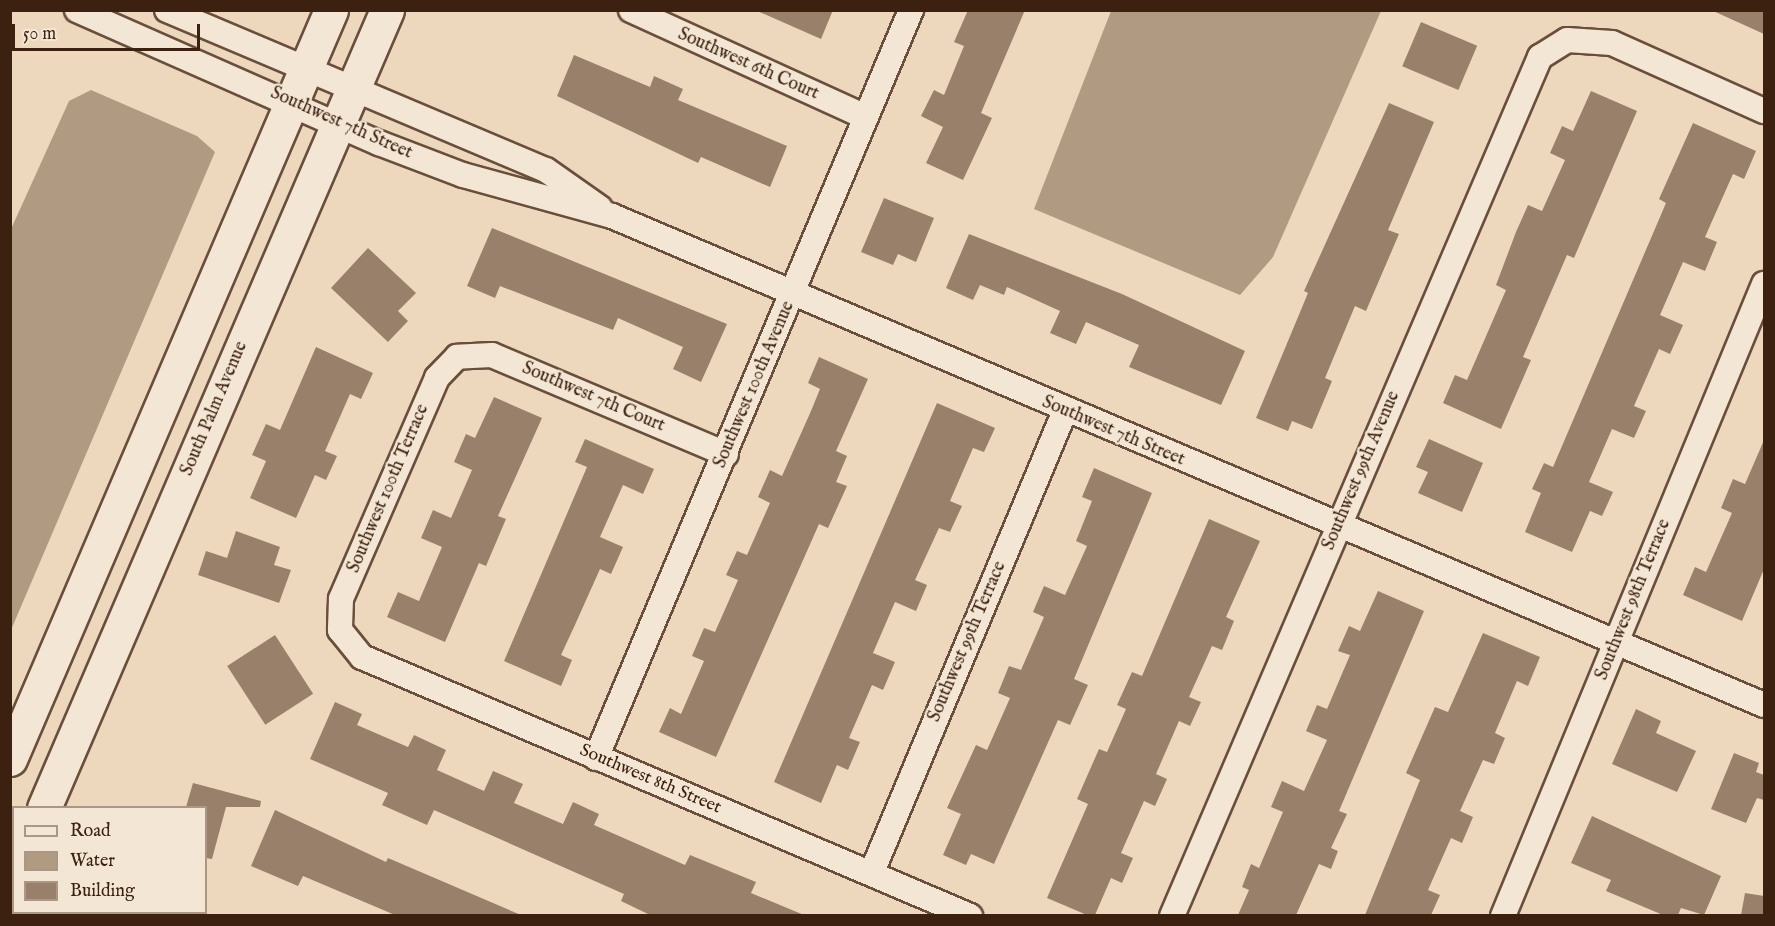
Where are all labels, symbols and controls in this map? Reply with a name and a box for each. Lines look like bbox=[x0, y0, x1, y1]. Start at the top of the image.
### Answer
scale bar bbox=[15, 12, 202, 50]
text: 50 m bbox=[23, 23, 56, 46]
street label: Southwest 6th Court bbox=[674, 24, 822, 106]
street label: Southwest 7th Street bbox=[267, 83, 415, 165]
street label: Southwest 100th Avenue bbox=[710, 298, 800, 472]
street label: South Palm Avenue bbox=[177, 339, 253, 479]
street label: Southwest 7th Court bbox=[518, 358, 668, 438]
street label: Southwest 99th Avenue bbox=[1319, 388, 1405, 554]
street label: Southwest 7th Street bbox=[1038, 392, 1188, 472]
street label: Southwest 100th Terrace bbox=[344, 402, 434, 576]
street label: Southwest 98th Terrace bbox=[1592, 516, 1676, 684]
street label: Southwest 99th Terrace bbox=[924, 558, 1012, 726]
street label: Southwest 8th Street bbox=[576, 740, 724, 820]
legend bbox=[12, 806, 207, 914]
text: Road bbox=[70, 820, 111, 843]
text: Water bbox=[70, 850, 115, 873]
text: Building bbox=[70, 880, 135, 903]

